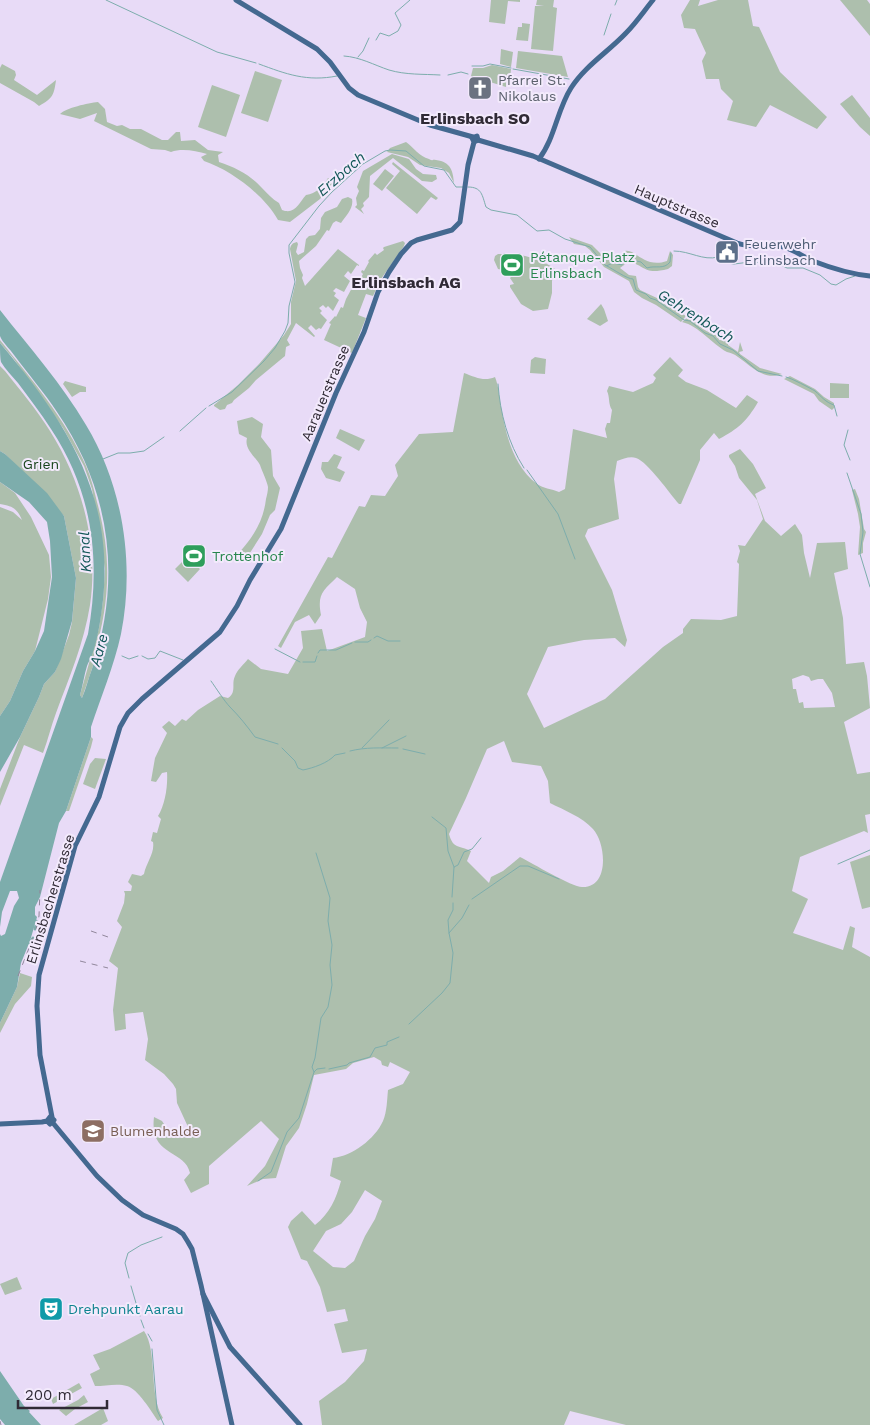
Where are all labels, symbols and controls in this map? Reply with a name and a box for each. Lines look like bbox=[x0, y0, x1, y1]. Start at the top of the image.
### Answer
place label: Pfarrei St. Nikolaus bbox=[498, 72, 566, 104]
church icon: Pfarrei St. Nikolaus bbox=[467, 75, 493, 101]
district label: Erlinsbach SO bbox=[420, 109, 530, 128]
water label: Erzbach bbox=[313, 148, 369, 200]
street label: Hauptstrasse bbox=[632, 181, 722, 231]
place label: Feuerwehr Erlinsbach bbox=[744, 236, 816, 268]
public building icon: Feuerwehr Erlinsbach bbox=[714, 239, 740, 265]
place label: Pétanque-Platz Erlinsbach bbox=[530, 249, 635, 281]
sports icon: Pétanque-Platz Erlinsbach bbox=[499, 252, 525, 278]
district label: Erlinsbach AG bbox=[351, 273, 461, 292]
water label: Gehrenbach bbox=[654, 285, 738, 347]
street label: Aarauerstrasse bbox=[298, 343, 352, 443]
park label: Grien bbox=[23, 456, 59, 472]
water label: Kanal bbox=[75, 531, 95, 573]
sports icon: Trottenhof bbox=[181, 543, 207, 569]
place label: Trottenhof bbox=[212, 548, 284, 564]
water label: Aare bbox=[86, 632, 112, 669]
street label: Erlinsbacherstrasse bbox=[23, 832, 77, 966]
school or university icon: Blumenhalde bbox=[80, 1118, 106, 1144]
place label: Blumenhalde bbox=[110, 1123, 200, 1139]
theatre icon: Drehpunkt Aarau bbox=[38, 1296, 64, 1322]
place label: Drehpunkt Aarau bbox=[68, 1301, 184, 1317]
scale bar bbox=[18, 1378, 106, 1410]
text: 200 m bbox=[25, 1386, 72, 1404]

